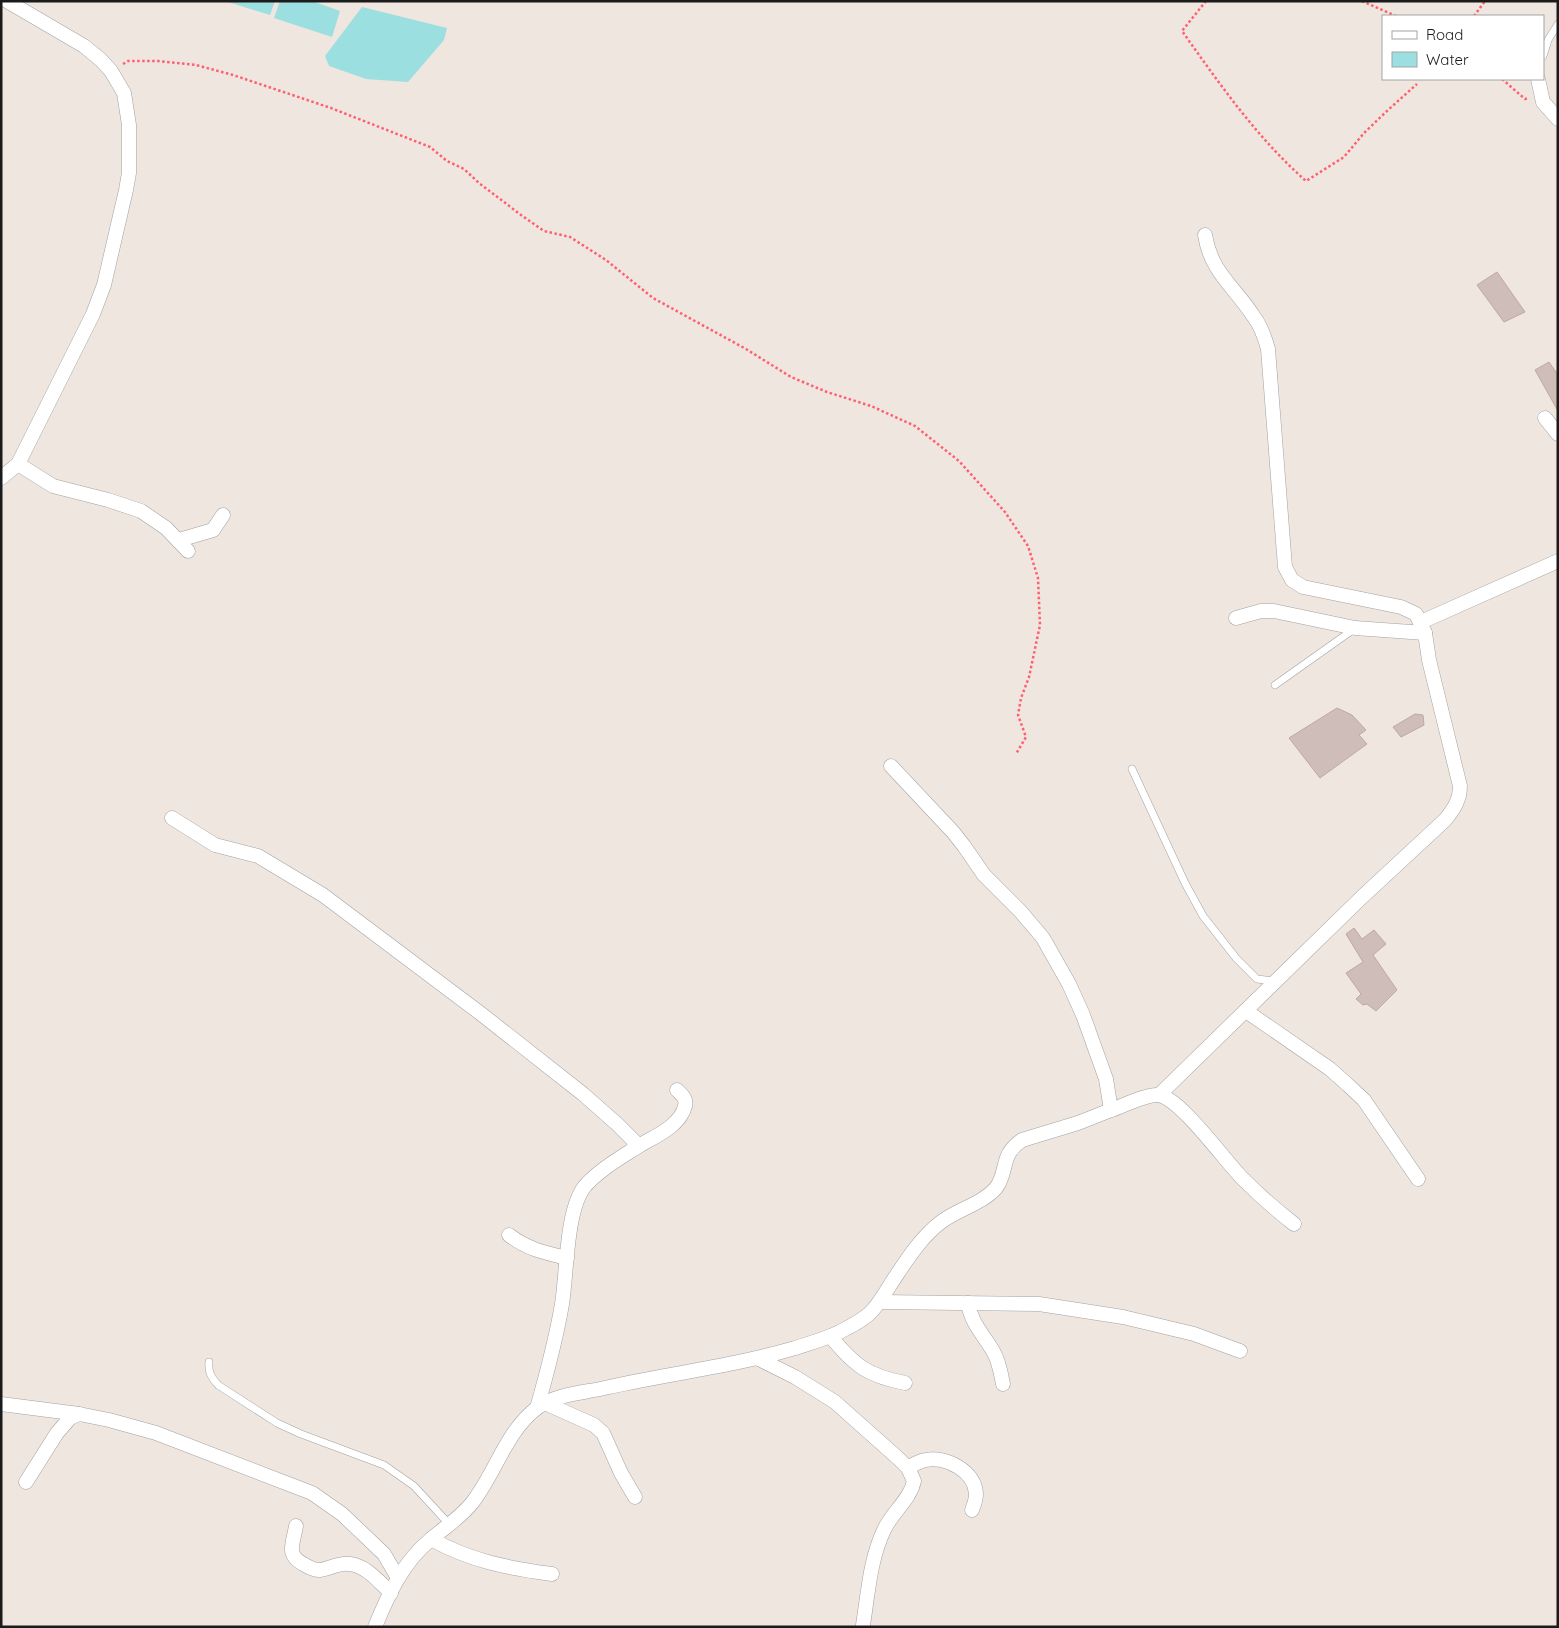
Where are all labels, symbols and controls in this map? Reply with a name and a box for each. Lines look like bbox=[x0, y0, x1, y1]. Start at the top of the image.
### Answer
legend bbox=[1382, 15, 1544, 80]
text: Road bbox=[1426, 25, 1463, 44]
text: Water bbox=[1426, 50, 1469, 69]

